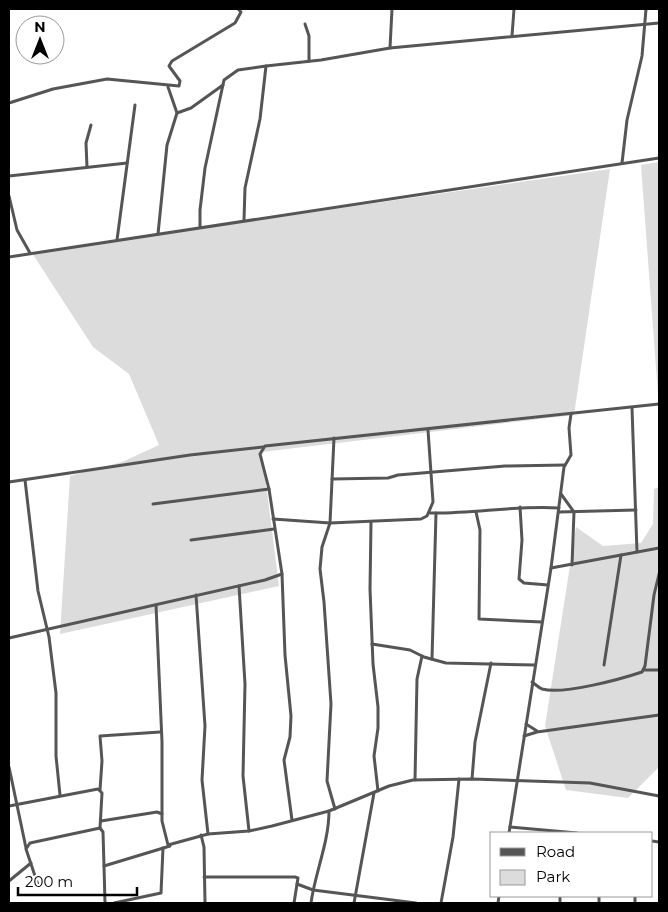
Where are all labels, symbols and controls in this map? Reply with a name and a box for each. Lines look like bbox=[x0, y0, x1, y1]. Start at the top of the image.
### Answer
north arrow bbox=[15, 15, 65, 65]
text: N bbox=[34, 18, 46, 36]
legend bbox=[490, 832, 653, 897]
text: Road bbox=[536, 842, 575, 861]
scale bar bbox=[18, 864, 136, 896]
text: Park bbox=[536, 867, 570, 886]
text: 200 m bbox=[25, 872, 73, 891]

